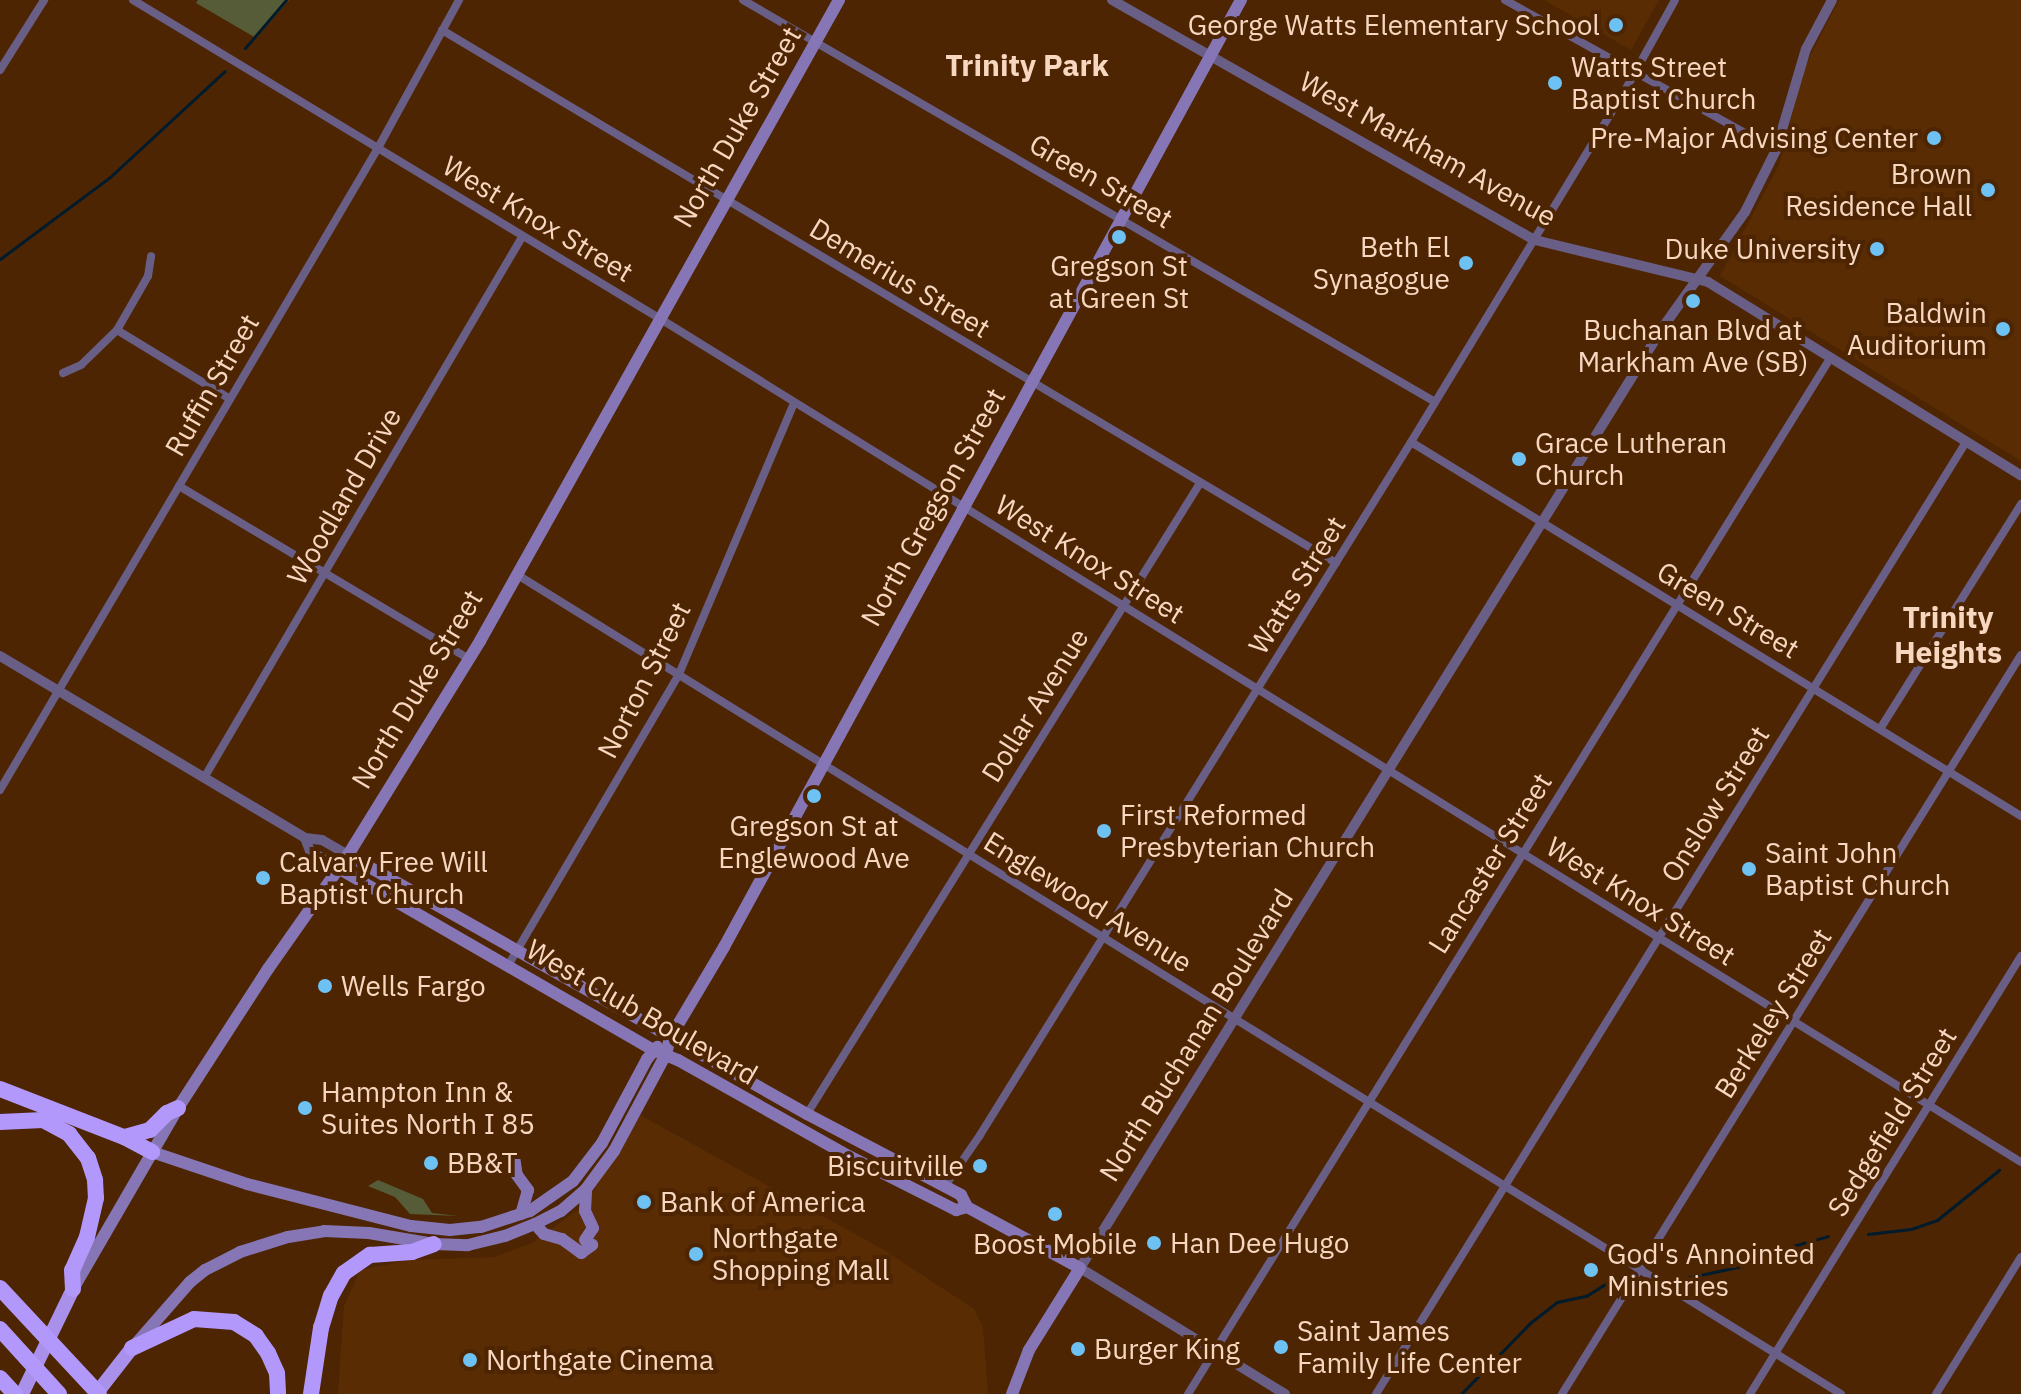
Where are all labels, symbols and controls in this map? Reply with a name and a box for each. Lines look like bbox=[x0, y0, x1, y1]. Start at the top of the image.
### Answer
place label: George Watts Elementary School bbox=[1188, 8, 1600, 42]
marker: George Watts Elementary School bbox=[1607, 16, 1625, 34]
street label: North Duke Street bbox=[666, 21, 808, 233]
district label: Trinity Park bbox=[945, 47, 1109, 83]
place label: Watts Street Baptist Church bbox=[1571, 50, 1756, 116]
street label: West Markham Avenue bbox=[1294, 65, 1562, 233]
marker: Watts Street Baptist Church bbox=[1546, 74, 1564, 92]
place label: Pre-Major Advising Center bbox=[1590, 121, 1918, 155]
street label: Green Street bbox=[1023, 127, 1179, 235]
marker: Pre-Major Advising Center bbox=[1925, 129, 1943, 147]
street label: West Knox Street bbox=[437, 149, 639, 289]
place label: Brown Residence Hall bbox=[1785, 157, 1972, 223]
marker: Brown Residence Hall bbox=[1979, 181, 1997, 199]
street label: Demerius Street bbox=[804, 211, 996, 345]
marker: Gregson St at Green St bbox=[1110, 228, 1128, 246]
place label: Beth El Synagogue bbox=[1313, 230, 1450, 296]
place label: Duke University bbox=[1665, 232, 1861, 266]
marker: Duke University bbox=[1868, 240, 1886, 258]
place label: Gregson St at Green St bbox=[1049, 249, 1189, 315]
marker: Beth El Synagogue bbox=[1457, 254, 1475, 272]
marker: Buchanan Blvd at Markham Ave (SB) bbox=[1684, 292, 1702, 310]
place label: Baldwin Auditorium bbox=[1847, 296, 1987, 362]
street label: Ruffin Street bbox=[158, 308, 266, 462]
place label: Buchanan Blvd at Markham Ave (SB) bbox=[1578, 313, 1808, 379]
marker: Baldwin Auditorium bbox=[1994, 320, 2012, 338]
street label: North Gregson Street bbox=[854, 382, 1012, 632]
street label: Woodland Drive bbox=[280, 402, 408, 590]
place label: Grace Lutheran Church bbox=[1535, 426, 1727, 492]
marker: Grace Lutheran Church bbox=[1510, 450, 1528, 468]
street label: West Knox Street bbox=[989, 487, 1191, 631]
street label: Watts Street bbox=[1241, 510, 1353, 660]
street label: Green Street bbox=[1651, 554, 1805, 666]
street label: North Duke Street bbox=[344, 584, 490, 794]
street label: Norton Street bbox=[590, 596, 698, 764]
district label: Trinity Heights bbox=[1894, 599, 2002, 670]
street label: Dollar Avenue bbox=[974, 622, 1096, 788]
street label: Onslow Street bbox=[1654, 720, 1776, 888]
street label: Lancaster Street bbox=[1421, 767, 1559, 959]
marker: Gregson St at Englewood Ave bbox=[805, 787, 823, 805]
place label: First Reformed Presbyterian Church bbox=[1120, 798, 1375, 864]
place label: Gregson St at Englewood Ave bbox=[718, 809, 910, 875]
marker: First Reformed Presbyterian Church bbox=[1095, 822, 1113, 840]
street label: Englewood Avenue bbox=[978, 824, 1198, 980]
street label: West Knox Street bbox=[1540, 829, 1742, 973]
place label: Saint John Baptist Church bbox=[1765, 836, 1950, 902]
place label: Calvary Free Will Baptist Church bbox=[279, 845, 488, 911]
marker: Saint John Baptist Church bbox=[1740, 860, 1758, 878]
marker: Calvary Free Will Baptist Church bbox=[254, 869, 272, 887]
street label: North Buchanan Boulevard bbox=[1092, 883, 1300, 1187]
street label: Berkeley Street bbox=[1707, 922, 1839, 1104]
street label: West Club Boulevard bbox=[521, 932, 763, 1092]
place label: Wells Fargo bbox=[341, 969, 486, 1003]
marker: Wells Fargo bbox=[316, 977, 334, 995]
street label: Sedgefield Street bbox=[1820, 1021, 1964, 1223]
place label: Hampton Inn & Suites North I 85 bbox=[321, 1075, 535, 1141]
marker: Hampton Inn & Suites North I 85 bbox=[296, 1099, 314, 1117]
place label: BB&T bbox=[447, 1146, 518, 1180]
place label: Biscuitville bbox=[827, 1149, 964, 1183]
marker: BB&T bbox=[422, 1154, 440, 1172]
marker: Biscuitville bbox=[971, 1157, 989, 1175]
place label: Bank of America bbox=[660, 1185, 866, 1219]
marker: Bank of America bbox=[635, 1193, 653, 1211]
marker: Boost Mobile bbox=[1046, 1205, 1064, 1223]
place label: Northgate Shopping Mall bbox=[712, 1221, 889, 1287]
place label: Han Dee Hugo bbox=[1170, 1226, 1349, 1260]
place label: Boost Mobile bbox=[973, 1227, 1137, 1261]
marker: Han Dee Hugo bbox=[1145, 1234, 1163, 1252]
place label: God's Annointed Ministries bbox=[1607, 1237, 1815, 1303]
marker: Northgate Shopping Mall bbox=[687, 1245, 705, 1263]
marker: God's Annointed Ministries bbox=[1582, 1261, 1600, 1279]
place label: Saint James Family Life Center bbox=[1297, 1314, 1522, 1380]
place label: Burger King bbox=[1094, 1332, 1240, 1366]
marker: Saint James Family Life Center bbox=[1272, 1338, 1290, 1356]
marker: Burger King bbox=[1069, 1340, 1087, 1358]
place label: Northgate Cinema bbox=[486, 1343, 714, 1377]
marker: Northgate Cinema bbox=[461, 1351, 479, 1369]

